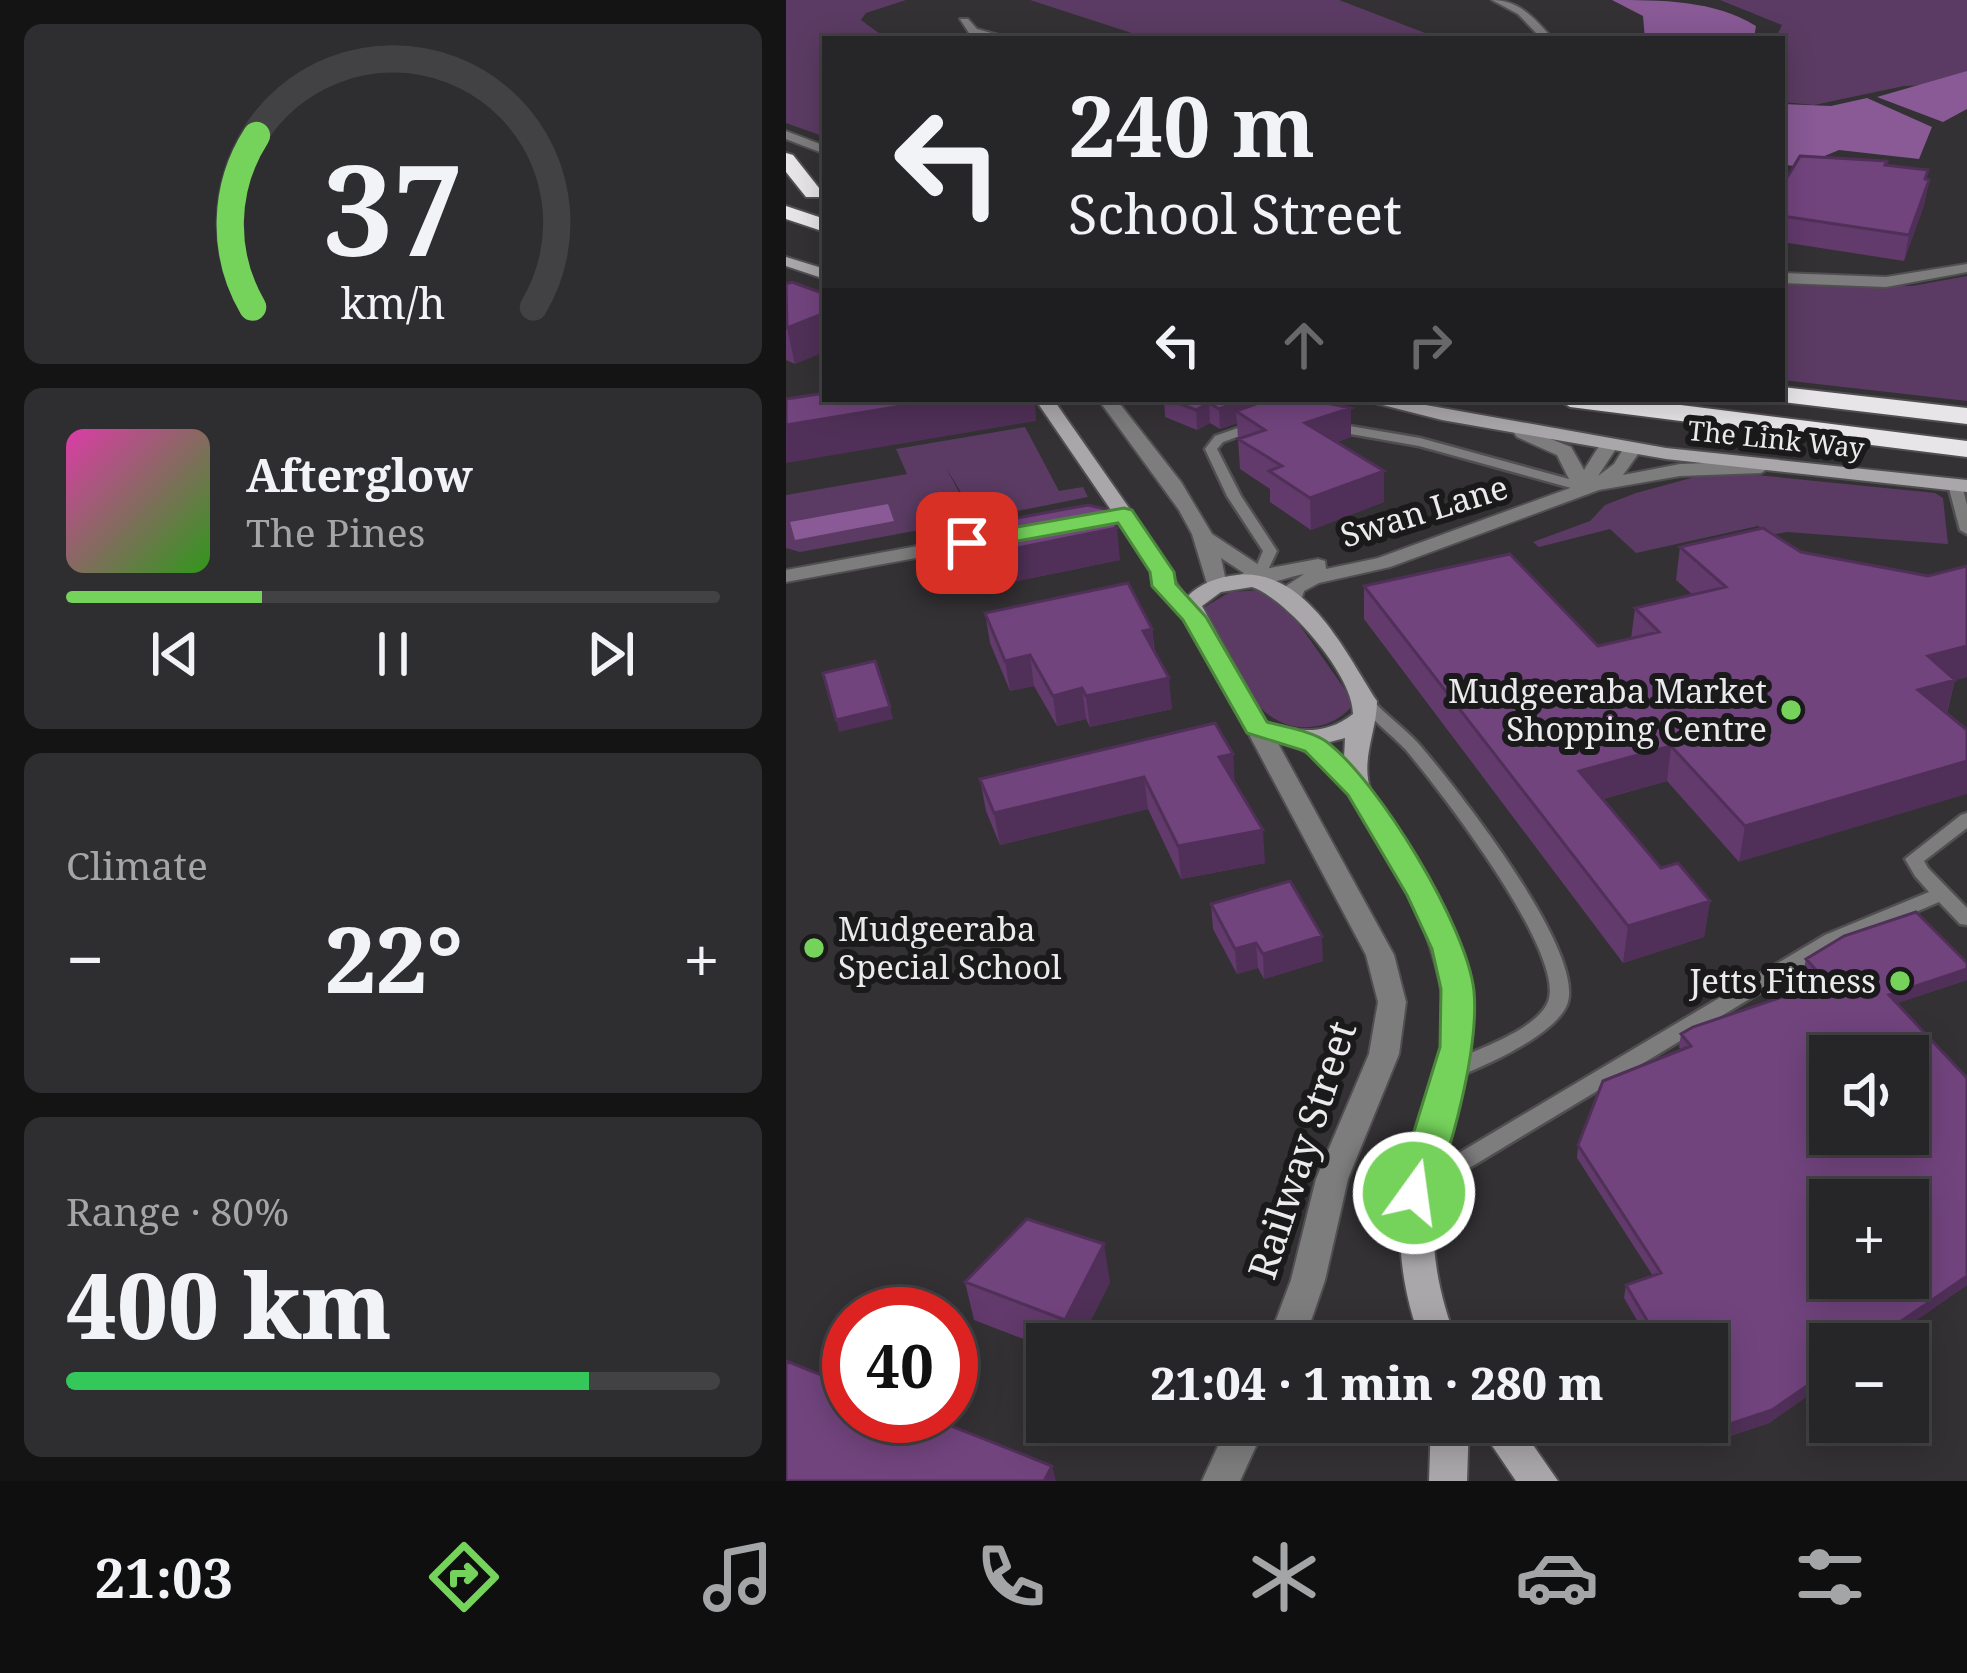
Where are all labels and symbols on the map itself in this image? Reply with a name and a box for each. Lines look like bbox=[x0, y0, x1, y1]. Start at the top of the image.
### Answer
street label: The Link Way bbox=[1686, 411, 1867, 466]
street label: Swan Lane bbox=[1335, 464, 1513, 557]
pin bbox=[916, 492, 1018, 594]
place label: Mudgeeraba Market Shopping Centre bbox=[1448, 668, 1767, 751]
marker: Mudgeeraba Market Shopping Centre bbox=[1778, 697, 1804, 723]
place label: Mudgeeraba Special School bbox=[838, 906, 1062, 989]
marker: Mudgeeraba Special School bbox=[801, 935, 827, 961]
place label: Jetts Fitness bbox=[1689, 958, 1876, 1003]
marker: Jetts Fitness bbox=[1887, 968, 1913, 994]
street label: Railway Street bbox=[1234, 1014, 1367, 1285]
position arrow bbox=[1351, 1130, 1477, 1256]
speed limit sign: 40 bbox=[822, 1287, 978, 1443]

